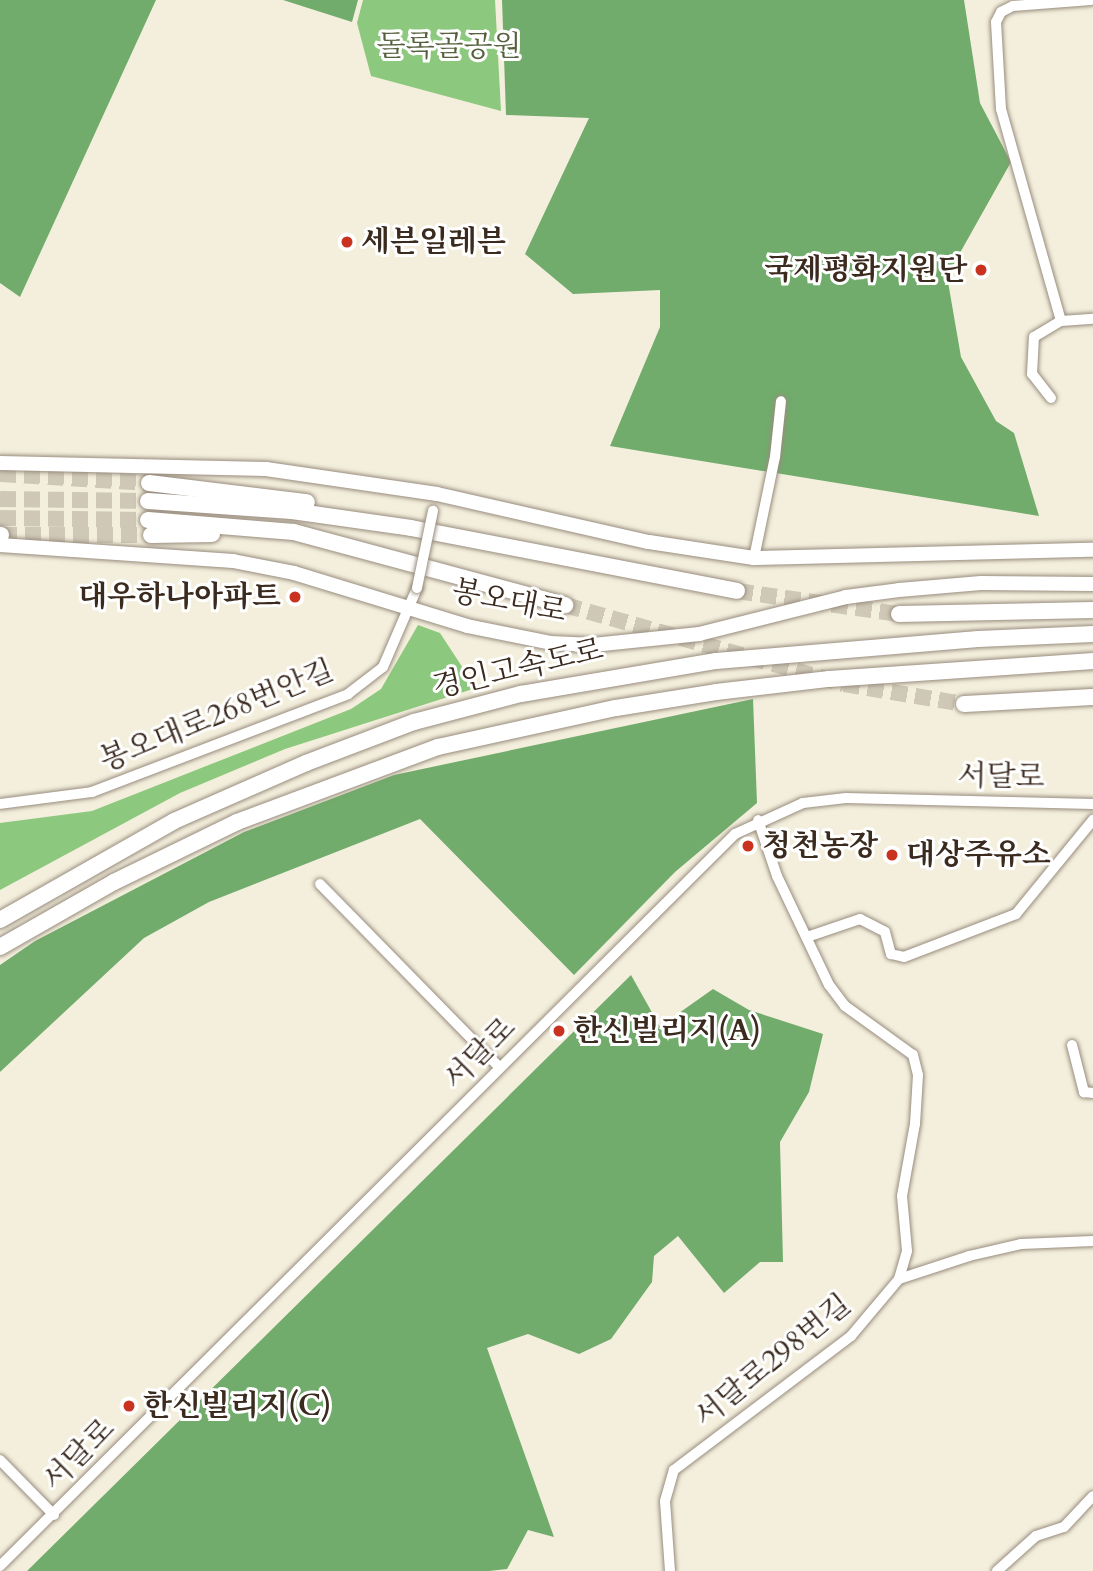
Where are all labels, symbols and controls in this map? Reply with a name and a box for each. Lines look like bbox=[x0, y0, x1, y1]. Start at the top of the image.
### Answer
park label: 돌록골공원 bbox=[377, 29, 521, 65]
place label: 세븐일레븐 bbox=[361, 224, 506, 260]
marker: 세븐일레븐 bbox=[339, 234, 355, 250]
place label: 국제평화지원단 bbox=[764, 252, 967, 288]
marker: 국제평화지원단 bbox=[973, 262, 989, 278]
street label: 봉오대로 bbox=[449, 573, 569, 631]
place label: 대우하나아파트 bbox=[78, 579, 281, 615]
marker: 대우하나아파트 bbox=[287, 589, 303, 605]
street label: 경인고속도로 bbox=[429, 632, 607, 706]
street label: 봉오대로268번안길 bbox=[95, 653, 339, 779]
street label: 서달로 bbox=[957, 758, 1045, 796]
place label: 청천농장 bbox=[762, 828, 878, 864]
place label: 대상주유소 bbox=[906, 837, 1051, 873]
marker: 청천농장 bbox=[740, 838, 756, 854]
marker: 대상주유소 bbox=[884, 847, 900, 863]
street label: 서달로 bbox=[437, 1011, 523, 1097]
place label: 한신빌리지(A) bbox=[573, 1013, 761, 1049]
marker: 한신빌리지(A) bbox=[551, 1023, 567, 1039]
street label: 서달로298번길 bbox=[687, 1287, 859, 1435]
place label: 한신빌리지(C) bbox=[143, 1388, 332, 1424]
marker: 한신빌리지(C) bbox=[121, 1398, 137, 1414]
street label: 서달로 bbox=[36, 1412, 122, 1498]

